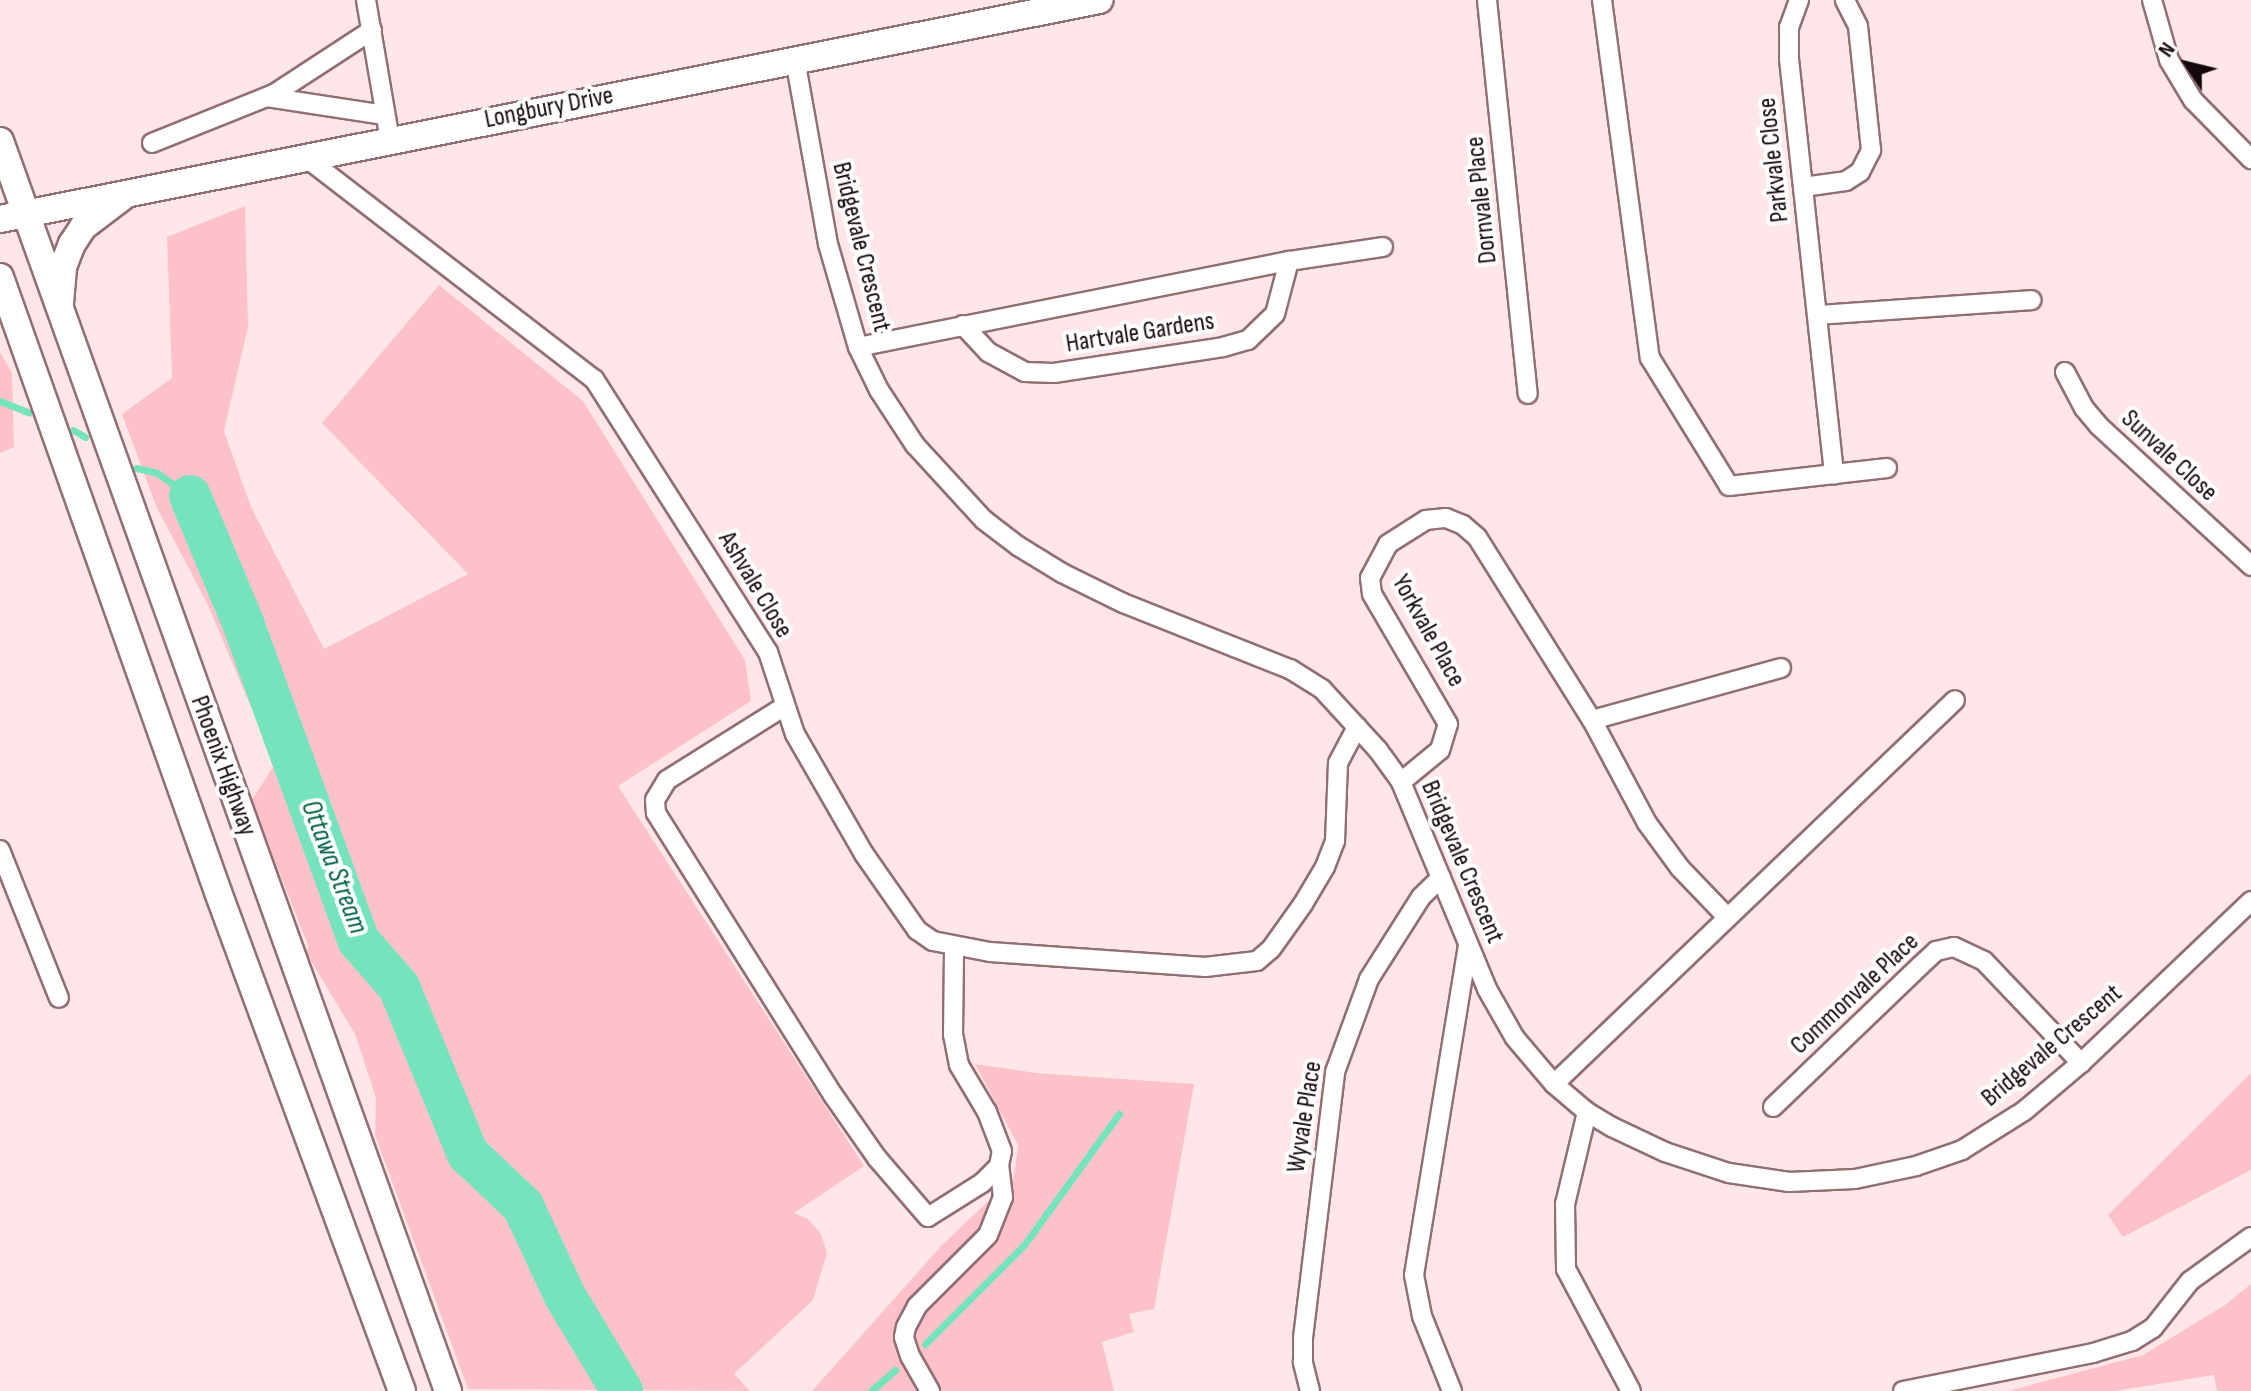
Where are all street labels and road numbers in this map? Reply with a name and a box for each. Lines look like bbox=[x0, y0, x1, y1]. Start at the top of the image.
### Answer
street label: Longbury Drive bbox=[482, 80, 616, 136]
street label: Parkvale Close bbox=[1752, 96, 1796, 224]
street label: Dornvale Place bbox=[1460, 135, 1504, 265]
street label: Bridgevale Crescent bbox=[825, 159, 897, 335]
street label: Hartvale Gardens bbox=[1064, 306, 1216, 360]
street label: Sunvale Close bbox=[2114, 404, 2224, 508]
street label: Ashvale Close bbox=[711, 526, 799, 644]
street label: Yorkvale Place bbox=[1384, 569, 1472, 693]
street label: Phoenix Highway bbox=[183, 692, 263, 840]
street label: Bridgevale Crescent bbox=[1414, 776, 1510, 948]
street label: Commonvale Place bbox=[1784, 927, 1926, 1061]
street label: Bridgevale Crescent bbox=[1975, 978, 2129, 1114]
street label: Wyvale Place bbox=[1281, 1059, 1329, 1175]

